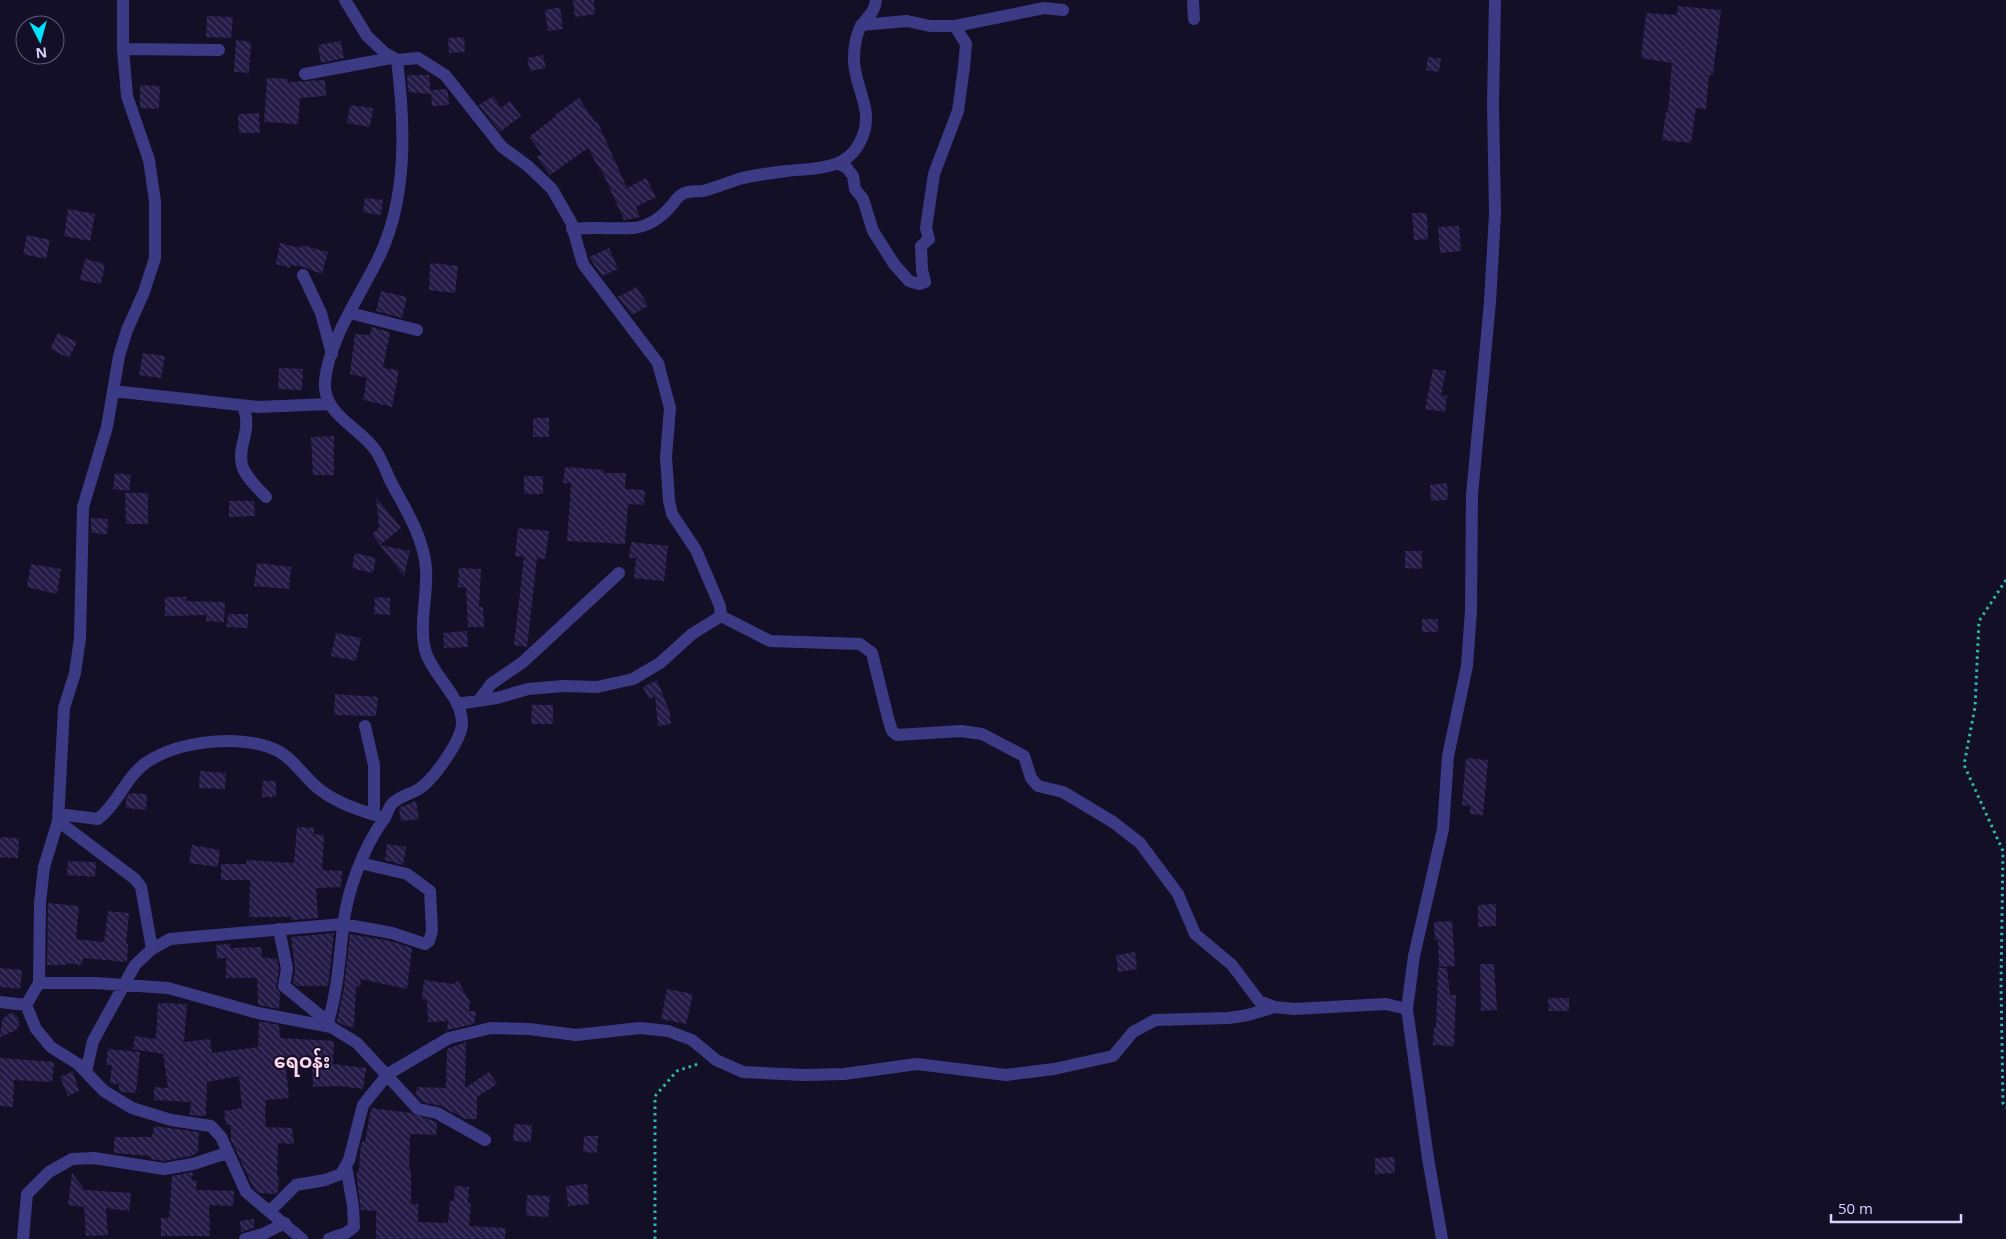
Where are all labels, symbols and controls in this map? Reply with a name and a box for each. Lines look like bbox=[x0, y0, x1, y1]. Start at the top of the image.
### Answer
north arrow bbox=[15, 15, 65, 65]
text: N bbox=[35, 43, 48, 63]
district label: ရေဝန်း bbox=[274, 1048, 330, 1077]
scale bar bbox=[1831, 1192, 1961, 1224]
text: 50 m bbox=[1838, 1198, 1873, 1218]

